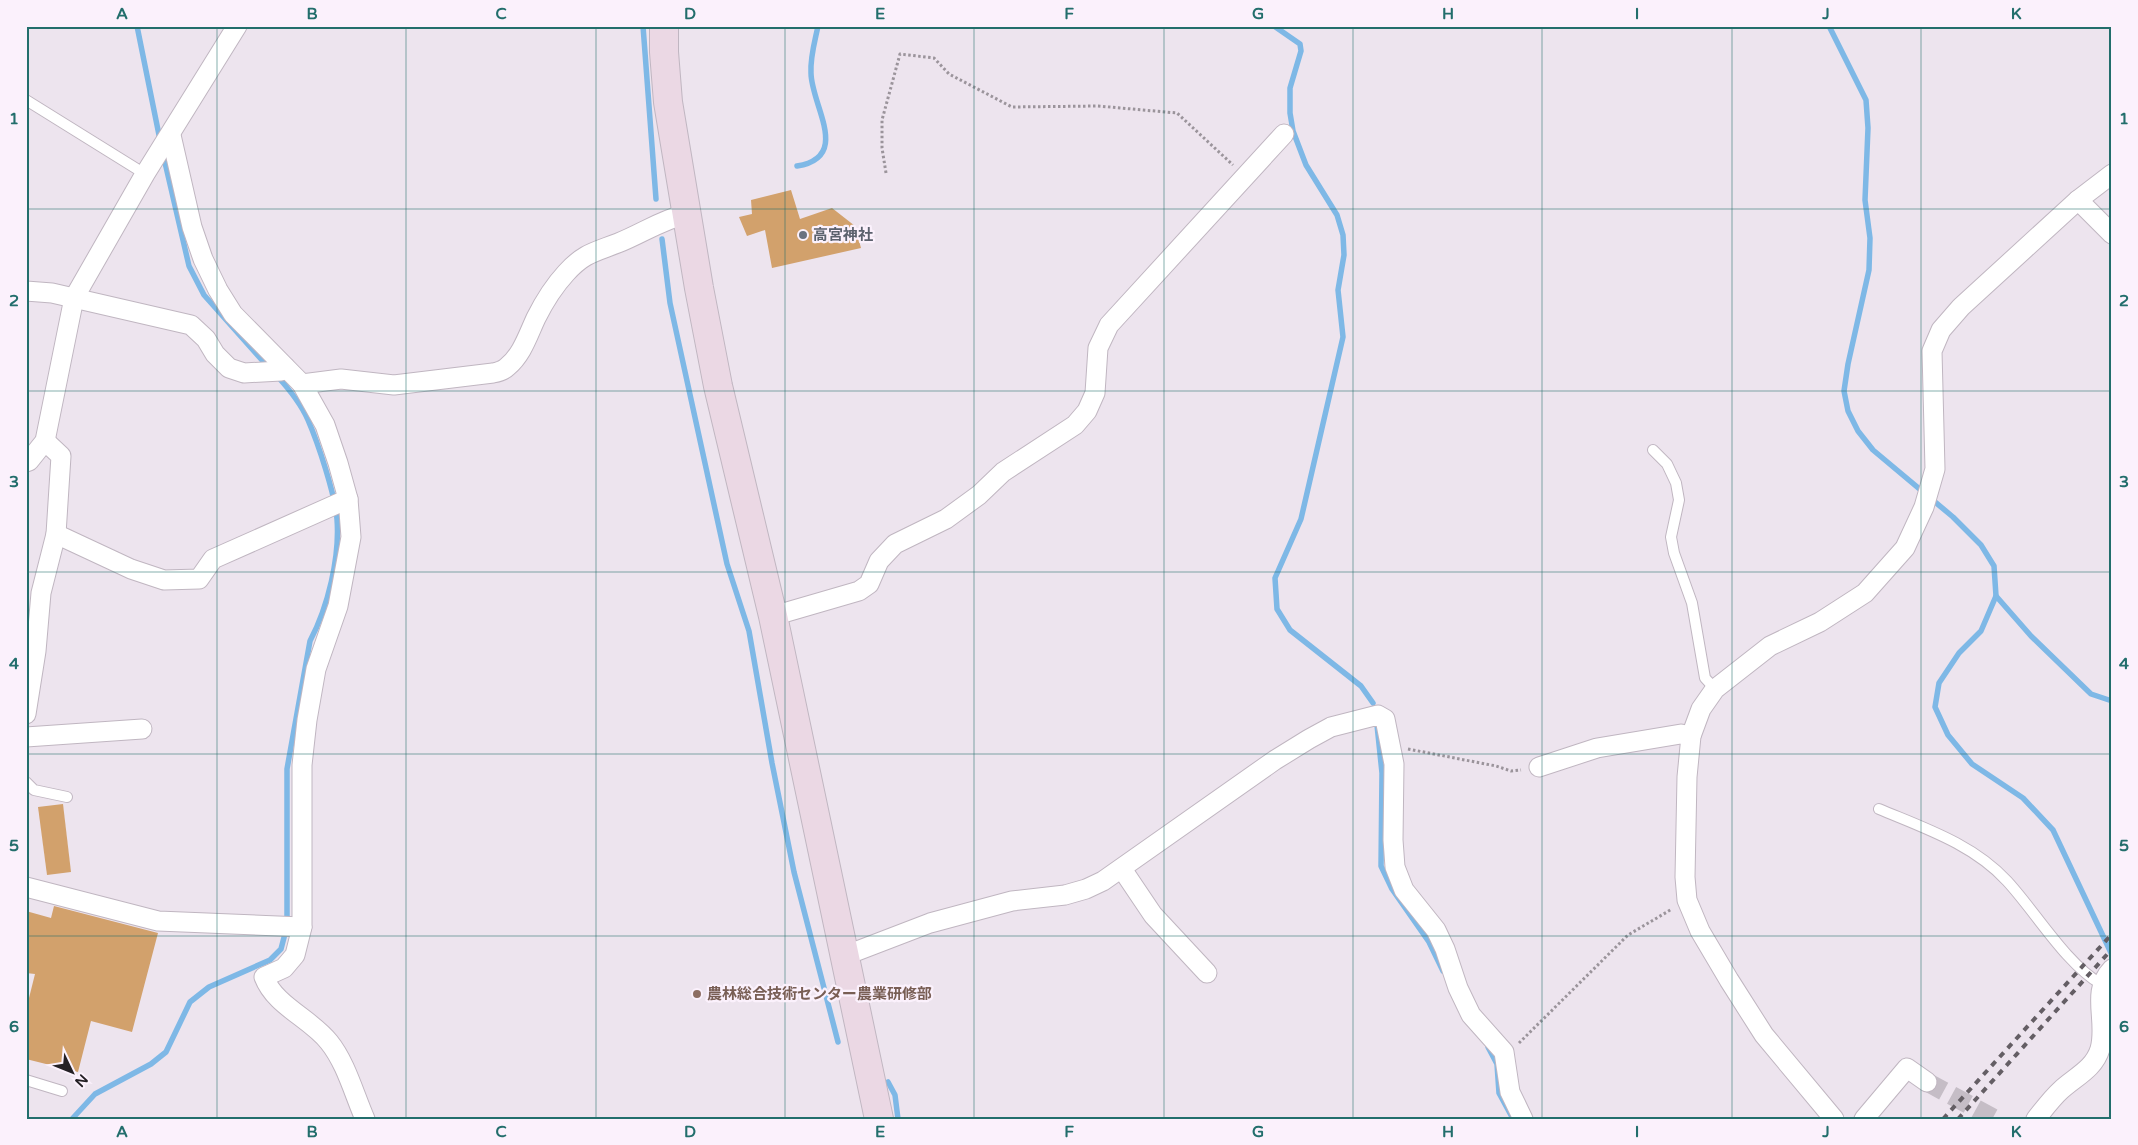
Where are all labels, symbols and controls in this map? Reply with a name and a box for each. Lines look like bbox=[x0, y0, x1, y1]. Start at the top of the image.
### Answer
text: A bbox=[116, 4, 128, 24]
text: B bbox=[306, 4, 318, 24]
text: C bbox=[495, 4, 507, 24]
text: D bbox=[684, 4, 696, 24]
text: E bbox=[875, 4, 885, 24]
text: F bbox=[1064, 4, 1074, 24]
text: G bbox=[1252, 4, 1264, 24]
text: H bbox=[1442, 4, 1454, 24]
text: I bbox=[1635, 4, 1639, 24]
text: J bbox=[1821, 4, 1830, 24]
text: K bbox=[2011, 4, 2022, 24]
text: 1 bbox=[9, 109, 19, 129]
text: 1 bbox=[2119, 109, 2129, 129]
place label: 高宮神社 bbox=[813, 226, 873, 244]
marker: 高宮神社 bbox=[797, 229, 809, 241]
text: 2 bbox=[9, 291, 19, 311]
text: 2 bbox=[2119, 291, 2129, 311]
text: 3 bbox=[9, 472, 19, 492]
text: 3 bbox=[2119, 472, 2129, 492]
text: 4 bbox=[9, 654, 19, 674]
text: 4 bbox=[2119, 654, 2129, 674]
text: 5 bbox=[9, 836, 19, 856]
text: 5 bbox=[2119, 836, 2129, 856]
place label: 農林総合技術センター農業研修部 bbox=[707, 985, 932, 1003]
marker: 農林総合技術センター農業研修部 bbox=[691, 988, 703, 1000]
text: 6 bbox=[9, 1017, 19, 1037]
text: 6 bbox=[2119, 1017, 2129, 1037]
north arrow bbox=[48, 1048, 98, 1098]
text: N bbox=[71, 1071, 91, 1090]
text: A bbox=[116, 1122, 128, 1142]
text: B bbox=[306, 1122, 318, 1142]
text: C bbox=[495, 1122, 507, 1142]
text: D bbox=[684, 1122, 696, 1142]
text: E bbox=[875, 1122, 885, 1142]
text: F bbox=[1064, 1122, 1074, 1142]
text: G bbox=[1252, 1122, 1264, 1142]
text: H bbox=[1442, 1122, 1454, 1142]
text: I bbox=[1635, 1122, 1639, 1142]
text: J bbox=[1821, 1122, 1830, 1142]
text: K bbox=[2011, 1122, 2022, 1142]

